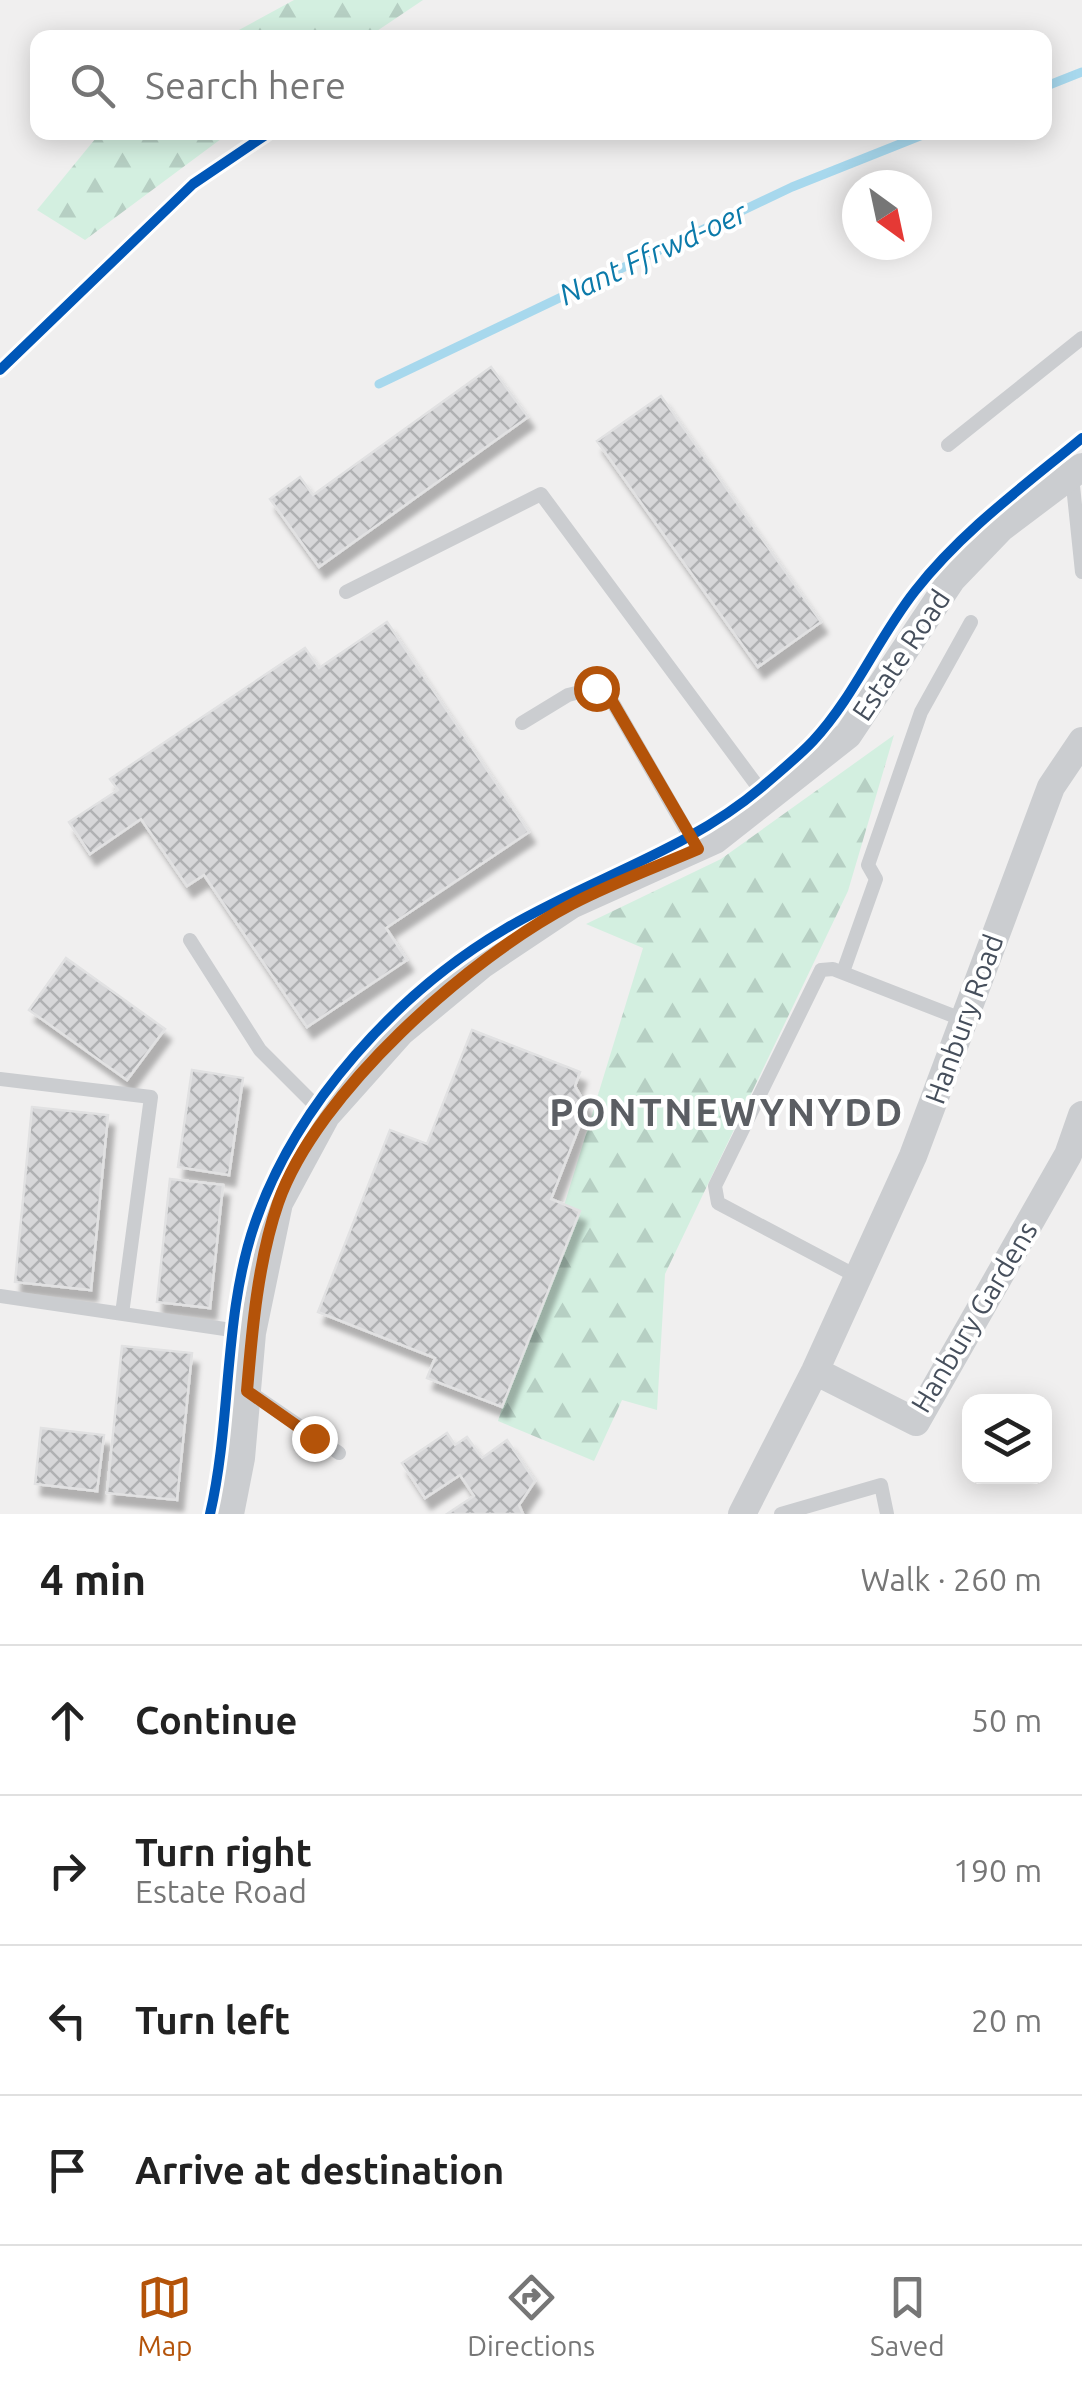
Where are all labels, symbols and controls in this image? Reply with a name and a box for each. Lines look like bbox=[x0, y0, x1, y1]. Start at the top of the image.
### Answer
search box bbox=[30, 30, 1052, 140]
icon: search bbox=[65, 58, 120, 113]
text: Search here bbox=[145, 64, 346, 106]
north arrow bbox=[842, 170, 932, 260]
water label: Nant Ffrwd-oer bbox=[553, 194, 753, 311]
street label: Estate Road bbox=[846, 584, 956, 726]
route start bbox=[574, 666, 620, 712]
street label: Hanbury Road bbox=[919, 930, 1009, 1108]
district label: PONTNEWYNYDD bbox=[549, 1091, 905, 1133]
street label: Hanbury Gardens bbox=[904, 1216, 1043, 1418]
map controls bbox=[962, 1394, 1052, 1484]
button: layers bbox=[962, 1394, 1052, 1484]
route end bbox=[292, 1416, 338, 1462]
text: 4 min bbox=[40, 1556, 146, 1603]
text: Walk · 260 m bbox=[860, 1561, 1042, 1597]
icon: ahead bbox=[40, 1693, 95, 1748]
text: Continue bbox=[135, 1699, 297, 1741]
text: 50 m bbox=[971, 1702, 1042, 1738]
text: Turn right bbox=[135, 1831, 312, 1873]
icon: right bbox=[40, 1843, 95, 1898]
text: 190 m bbox=[953, 1852, 1042, 1888]
text: Estate Road bbox=[135, 1873, 307, 1909]
icon: left bbox=[40, 1993, 95, 2048]
text: Turn left bbox=[135, 1999, 290, 2041]
text: 20 m bbox=[971, 2002, 1042, 2038]
icon: arrive bbox=[40, 2143, 95, 2198]
text: Arrive at destination bbox=[135, 2149, 504, 2191]
tab: Map bbox=[137, 2270, 193, 2361]
tab: Directions bbox=[467, 2270, 595, 2361]
tab: Saved bbox=[870, 2270, 945, 2361]

